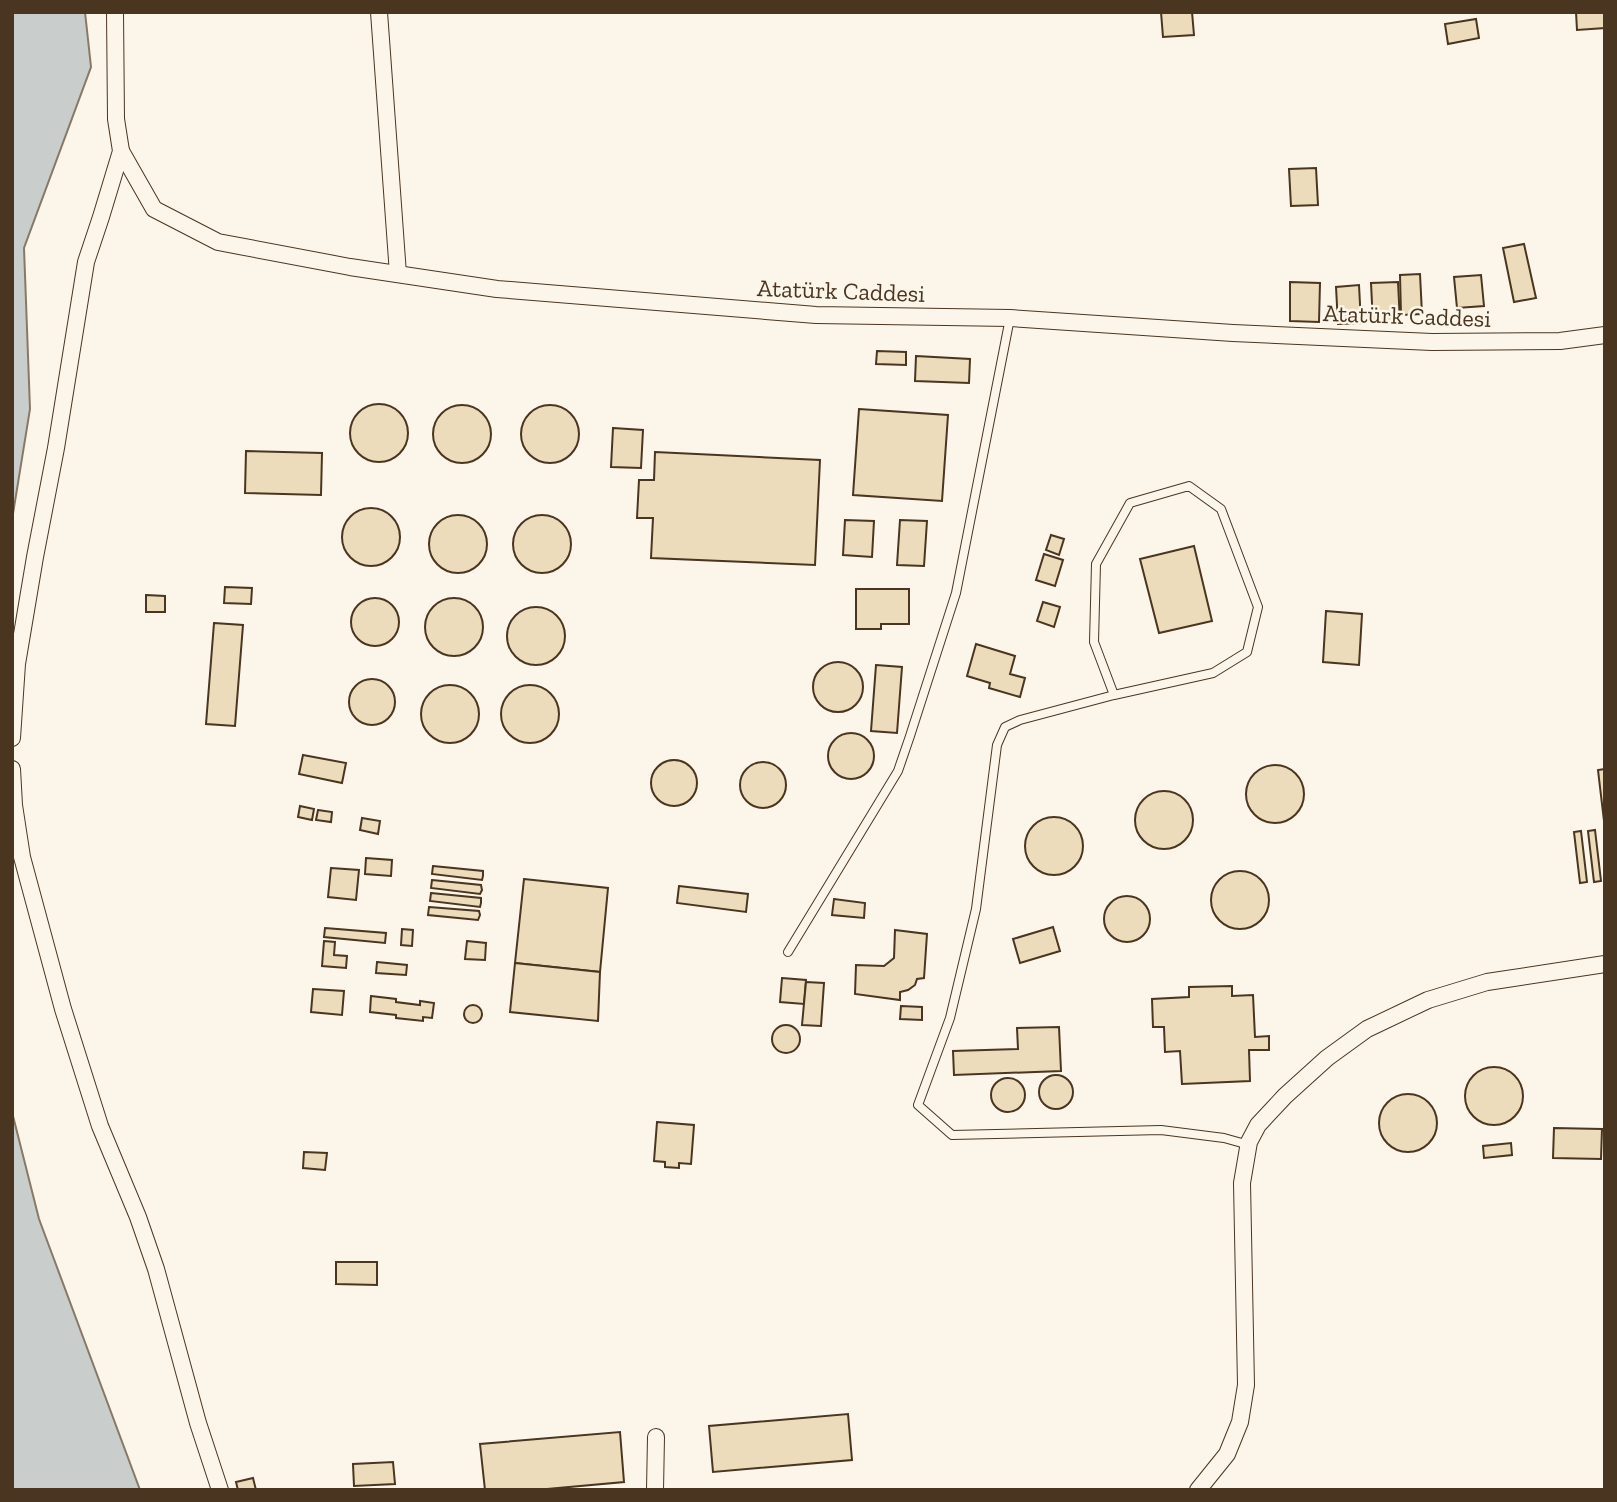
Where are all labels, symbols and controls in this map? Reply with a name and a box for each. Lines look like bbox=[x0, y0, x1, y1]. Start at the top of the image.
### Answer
street label: Atatürk Caddesi bbox=[757, 273, 926, 308]
street label: Atatürk Caddesi bbox=[1323, 298, 1492, 333]

